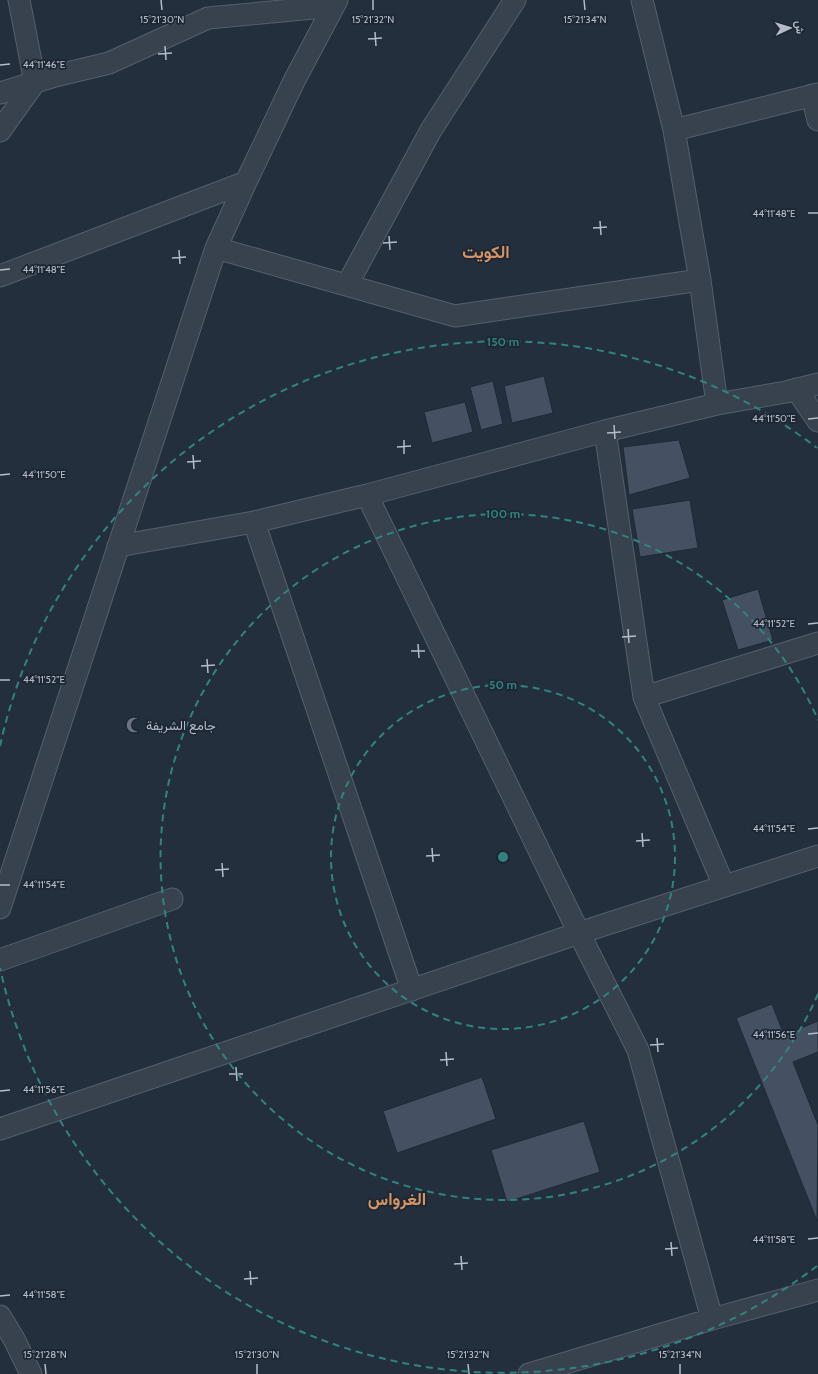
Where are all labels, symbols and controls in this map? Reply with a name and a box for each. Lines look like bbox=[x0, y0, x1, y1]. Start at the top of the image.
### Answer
north arrow bbox=[770, 8, 810, 48]
text: 15°21'30"N bbox=[140, 13, 184, 26]
text: 15°21'32"N bbox=[352, 13, 394, 26]
text: 15°21'34"N bbox=[563, 13, 607, 26]
text: ش bbox=[793, 20, 807, 34]
text: 44°11'46"E bbox=[23, 58, 66, 71]
text: 44°11'48"E bbox=[752, 207, 796, 220]
district label: الكويت bbox=[462, 242, 510, 263]
text: 44°11'48"E bbox=[22, 263, 66, 276]
text: 150 m bbox=[487, 334, 519, 349]
text: 44°11'50"E bbox=[752, 412, 796, 425]
text: 44°11'50"E bbox=[22, 468, 66, 481]
text: 100 m bbox=[486, 506, 520, 521]
text: 44°11'52"E bbox=[753, 617, 795, 630]
text: 44°11'52"E bbox=[23, 673, 65, 686]
text: 50 m bbox=[489, 677, 517, 692]
mosque icon: جامع الشريفة bbox=[125, 716, 143, 734]
place label: جامع الشريفة bbox=[146, 717, 216, 735]
text: 44°11'54"E bbox=[753, 822, 796, 835]
centre of rings bbox=[496, 850, 510, 864]
text: 44°11'54"E bbox=[23, 878, 66, 891]
text: 44°11'56"E bbox=[753, 1028, 796, 1041]
text: 44°11'56"E bbox=[23, 1083, 66, 1096]
district label: الغرواس bbox=[368, 1189, 426, 1210]
text: 44°11'58"E bbox=[753, 1233, 796, 1246]
text: 44°11'58"E bbox=[23, 1288, 66, 1301]
text: 15°21'28"N bbox=[23, 1348, 67, 1361]
text: 15°21'30"N bbox=[235, 1348, 279, 1361]
text: 15°21'32"N bbox=[447, 1348, 489, 1361]
text: 15°21'34"N bbox=[658, 1348, 702, 1361]

